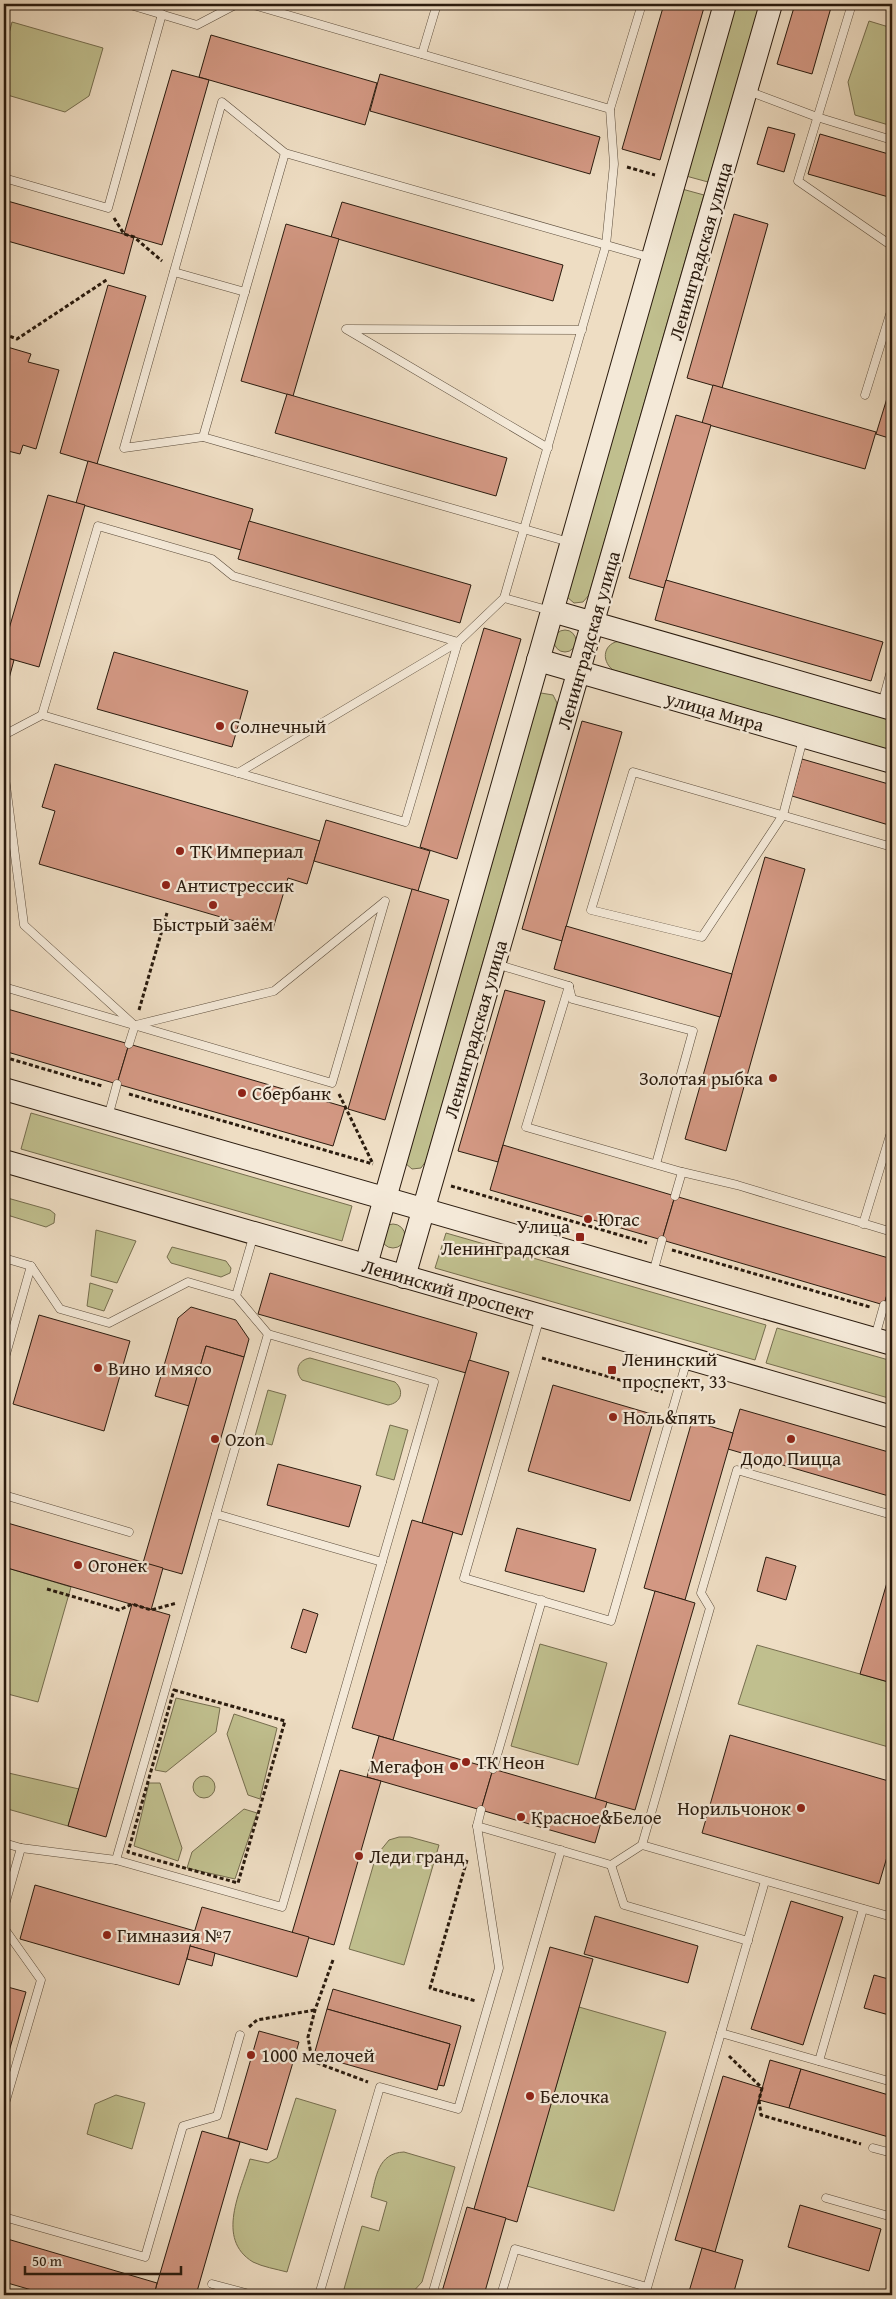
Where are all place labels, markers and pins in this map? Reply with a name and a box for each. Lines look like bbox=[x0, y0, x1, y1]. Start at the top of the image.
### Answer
place label: Солнечный bbox=[230, 712, 326, 740]
marker: Солнечный bbox=[214, 720, 226, 732]
place label: ТК Империал bbox=[190, 837, 304, 865]
marker: ТК Империал bbox=[174, 845, 186, 857]
place label: Антистрессик bbox=[176, 871, 294, 899]
marker: Антистрессик bbox=[160, 879, 172, 891]
marker: Быстрый заём bbox=[207, 899, 219, 911]
place label: Быстрый заём bbox=[153, 910, 273, 938]
place label: Золотая рыбка bbox=[639, 1064, 763, 1092]
marker: Золотая рыбка bbox=[767, 1072, 779, 1084]
place label: Сбербанк bbox=[252, 1079, 331, 1107]
marker: Сбербанк bbox=[236, 1087, 248, 1099]
place label: Югас bbox=[598, 1205, 640, 1233]
place label: Улица Ленинградская bbox=[441, 1212, 570, 1262]
marker: Югас bbox=[582, 1213, 594, 1225]
marker: Улица Ленинградская bbox=[574, 1231, 586, 1243]
place label: Ленинский проспект, 33 bbox=[622, 1345, 727, 1395]
place label: Вино и мясо bbox=[108, 1354, 212, 1382]
marker: Вино и мясо bbox=[92, 1362, 104, 1374]
marker: Ленинский проспект, 33 bbox=[606, 1364, 618, 1376]
place label: Ноль&пять bbox=[623, 1403, 716, 1431]
marker: Ноль&пять bbox=[607, 1411, 619, 1423]
place label: Ozon bbox=[225, 1425, 266, 1453]
marker: Ozon bbox=[209, 1433, 221, 1445]
marker: Додо Пицца bbox=[785, 1433, 797, 1445]
place label: Додо Пицца bbox=[740, 1444, 841, 1472]
place label: Огонек bbox=[88, 1551, 147, 1579]
marker: Огонек bbox=[72, 1559, 84, 1571]
place label: ТК Неон bbox=[476, 1748, 545, 1776]
place label: Мегафон bbox=[370, 1752, 444, 1780]
marker: ТК Неон bbox=[460, 1756, 472, 1768]
marker: Мегафон bbox=[448, 1760, 460, 1772]
place label: Норильчонок bbox=[677, 1794, 791, 1822]
marker: Норильчонок bbox=[795, 1802, 807, 1814]
place label: Красное&Белое bbox=[531, 1803, 662, 1831]
marker: Красное&Белое bbox=[515, 1811, 527, 1823]
place label: Леди гранд bbox=[369, 1842, 464, 1870]
marker: Леди гранд bbox=[353, 1850, 365, 1862]
place label: Гимназия №7 bbox=[117, 1921, 232, 1949]
marker: Гимназия №7 bbox=[101, 1929, 113, 1941]
place label: 1000 мелочей bbox=[261, 2041, 375, 2069]
marker: 1000 мелочей bbox=[245, 2049, 257, 2061]
place label: Белочка bbox=[540, 2082, 609, 2110]
marker: Белочка bbox=[524, 2090, 536, 2102]

